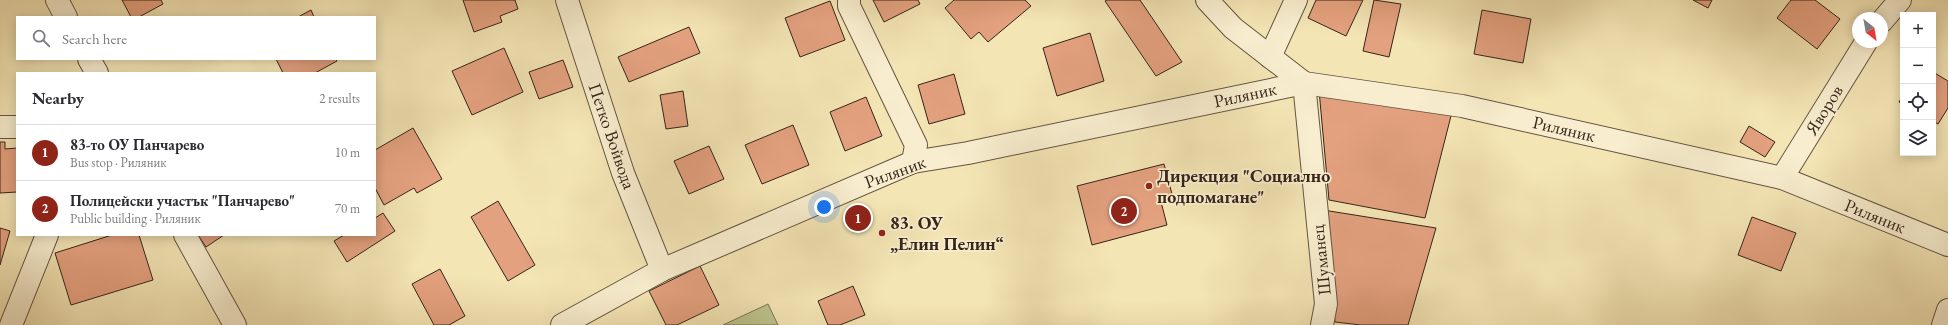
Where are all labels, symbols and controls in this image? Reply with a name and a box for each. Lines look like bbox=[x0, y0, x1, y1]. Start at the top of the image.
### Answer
north arrow bbox=[1852, 12, 1888, 48]
map controls bbox=[1900, 12, 1936, 156]
button: + bbox=[1900, 12, 1936, 48]
search box bbox=[16, 16, 376, 60]
icon: search bbox=[30, 27, 52, 49]
text: Search here bbox=[62, 29, 127, 48]
button: − bbox=[1900, 48, 1936, 84]
street label: Риляник bbox=[1211, 77, 1279, 112]
street label: Петко Войвода bbox=[584, 80, 642, 193]
street label: Яворов bbox=[1799, 80, 1848, 140]
button: locate bbox=[1900, 84, 1936, 120]
text: Nearby bbox=[32, 87, 84, 109]
text: 2 results bbox=[319, 90, 360, 107]
street label: Риляник bbox=[1531, 110, 1598, 147]
button: layers bbox=[1900, 120, 1936, 156]
text: 83-то ОУ Панчарево bbox=[70, 135, 204, 154]
text: 1 bbox=[42, 144, 48, 161]
text: 10 m bbox=[335, 144, 360, 161]
street label: Риляник bbox=[861, 150, 929, 193]
text: Bus stop · Риляник bbox=[70, 154, 167, 171]
place label: Дирекция "Социално подпомагане" bbox=[1157, 164, 1330, 208]
marker: Дирекция "Социално подпомагане" bbox=[1144, 181, 1154, 191]
text: Полицейски участък "Панчарево" bbox=[70, 191, 295, 210]
street label: Риляник bbox=[1841, 193, 1909, 238]
pin: 2 bbox=[1111, 196, 1137, 226]
your location bbox=[814, 197, 834, 217]
text: 2 bbox=[42, 200, 48, 217]
text: 70 m bbox=[335, 200, 360, 217]
pin: 1 bbox=[845, 203, 871, 233]
text: Public building · Риляник bbox=[70, 210, 201, 227]
place label: 83. ОУ „Елин Пелин“ bbox=[890, 211, 1004, 255]
street label: Шуманец bbox=[1305, 223, 1336, 296]
marker: 83. ОУ „Елин Пелин“ bbox=[877, 228, 887, 238]

